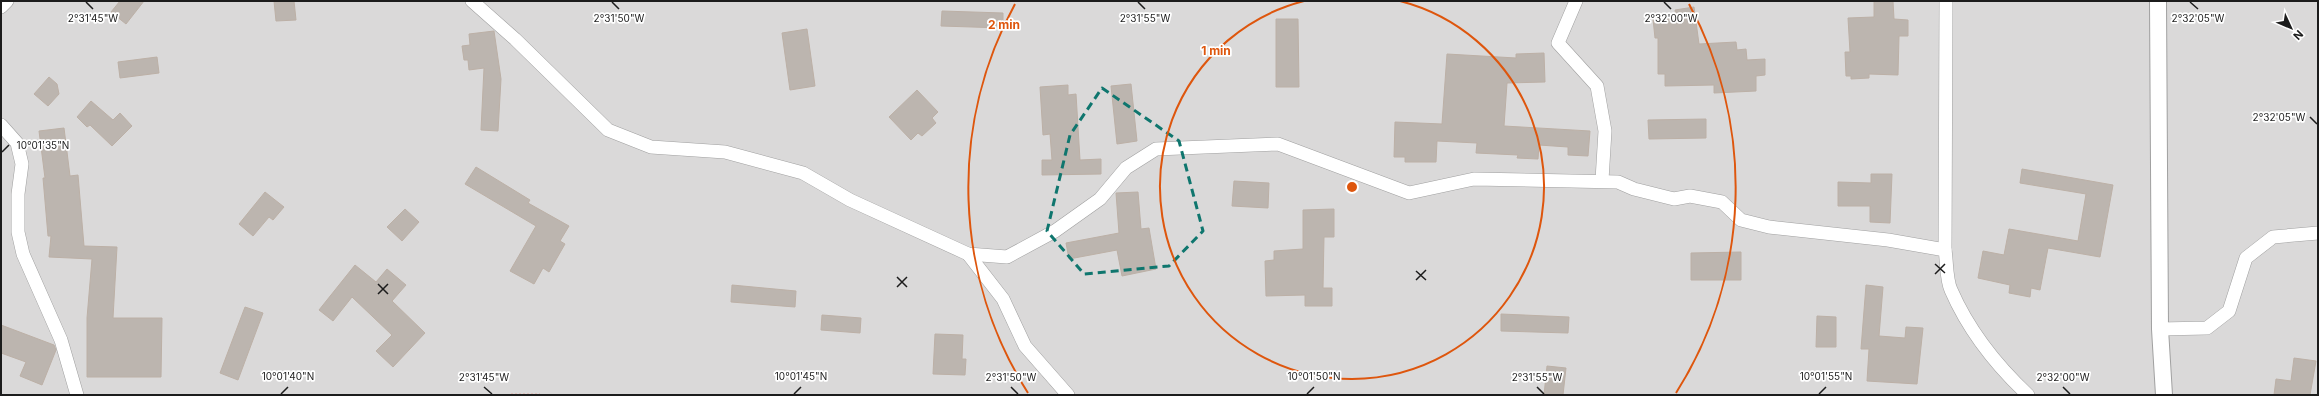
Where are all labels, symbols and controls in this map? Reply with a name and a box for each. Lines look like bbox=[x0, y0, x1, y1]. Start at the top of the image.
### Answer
north arrow bbox=[2271, 8, 2311, 48]
text: 2°31'45"W bbox=[68, 12, 118, 24]
text: 2°31'50"W bbox=[594, 12, 645, 24]
text: 2°31'55"W bbox=[1120, 12, 1170, 24]
text: 2°32'00"W bbox=[1644, 12, 1698, 24]
text: 2°32'05"W bbox=[2172, 12, 2225, 24]
text: 2 min bbox=[988, 17, 1020, 32]
text: N bbox=[2290, 27, 2306, 43]
text: 1 min bbox=[1201, 43, 1231, 58]
text: 2°32'05"W bbox=[2253, 111, 2306, 123]
text: 10°01'35"N bbox=[17, 139, 69, 151]
centre of rings bbox=[1345, 180, 1359, 194]
text: 10°01'40"N bbox=[262, 370, 314, 382]
text: 10°01'45"N bbox=[775, 370, 827, 382]
text: 10°01'50"N bbox=[1288, 370, 1340, 382]
text: 10°01'55"N bbox=[1800, 370, 1852, 382]
text: 2°31'45"W bbox=[459, 371, 509, 383]
text: 2°31'50"W bbox=[986, 371, 1037, 383]
text: 2°31'55"W bbox=[1512, 371, 1562, 383]
text: 2°32'00"W bbox=[2036, 371, 2090, 383]

